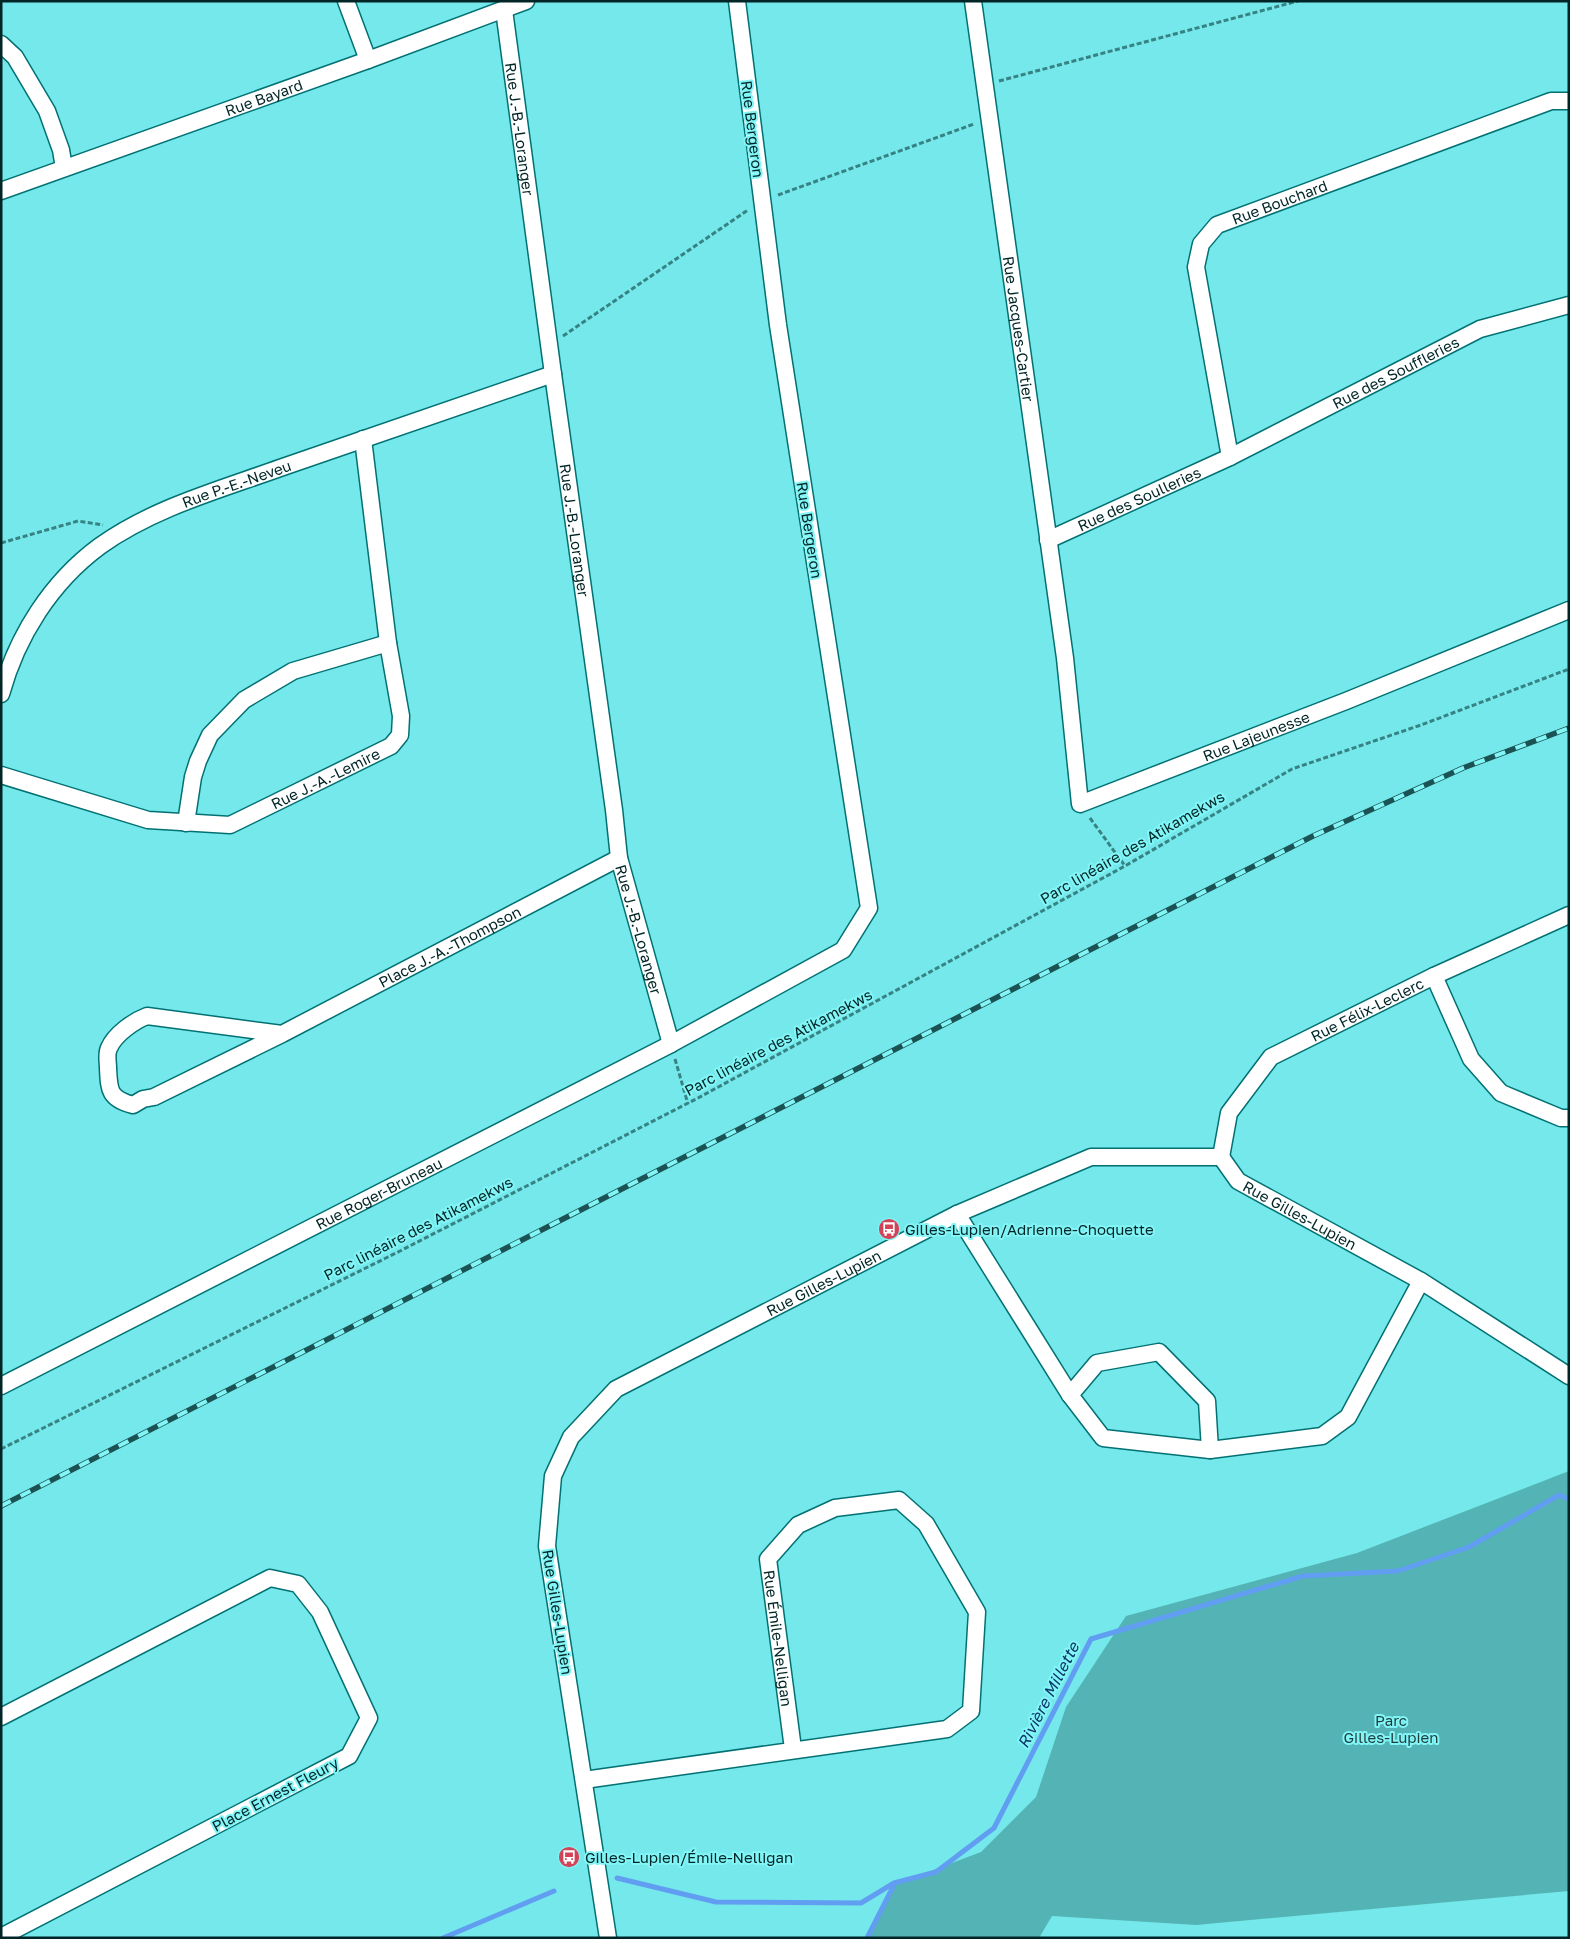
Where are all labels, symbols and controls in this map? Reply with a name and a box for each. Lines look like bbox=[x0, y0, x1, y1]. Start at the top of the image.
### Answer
street label: Rue J.-B.-Loranger bbox=[502, 61, 538, 197]
street label: Rue Bayard bbox=[223, 75, 305, 119]
street label: Rue Bergeron bbox=[738, 79, 768, 179]
street label: Rue Bouchard bbox=[1229, 176, 1330, 228]
street label: Rue Jacques-Cartier bbox=[1000, 255, 1038, 403]
street label: Rue des Souffleries bbox=[1329, 332, 1462, 412]
street label: Rue P.-E.-Neveu bbox=[179, 456, 293, 511]
street label: Rue J.-B.-Loranger bbox=[557, 462, 593, 598]
street label: Rue des Soulleries bbox=[1075, 463, 1204, 534]
street label: Rue Bergeron bbox=[793, 480, 827, 580]
street label: Rue Lajeunesse bbox=[1200, 707, 1312, 765]
street label: Rue J.-A.-Lemire bbox=[268, 744, 383, 813]
street label: Parc linéaire des Atikamekws bbox=[1037, 787, 1227, 907]
street label: Rue J.-B.-Loranger bbox=[612, 862, 666, 997]
street label: Place J.-A.-Thompson bbox=[375, 902, 524, 991]
street label: Rue Félix-Leclerc bbox=[1308, 974, 1426, 1045]
street label: Parc linéaire des Atikamekws bbox=[681, 985, 875, 1099]
street label: Rue Roger-Bruneau bbox=[312, 1153, 445, 1233]
street label: Parc linéaire des Atikamekws bbox=[320, 1172, 516, 1284]
street label: Rue Gilles-Lupien bbox=[1240, 1177, 1360, 1253]
bus stop icon: Gilles-Lupien/Adrienne-Choquette bbox=[877, 1217, 901, 1241]
place label: Gilles-Lupien/Adrienne-Choquette bbox=[905, 1220, 1154, 1238]
street label: Rue Gilles-Lupien bbox=[763, 1246, 884, 1319]
street label: Rue Gilles-Lupien bbox=[539, 1548, 577, 1676]
street label: Rue Émile-Nelligan bbox=[761, 1569, 796, 1708]
water label: Rivière Millette bbox=[1013, 1637, 1084, 1751]
park label: Parc Gilles-Lupien bbox=[1344, 1711, 1438, 1746]
street label: Place Ernest Fleury bbox=[209, 1753, 342, 1835]
bus stop icon: Gilles-Lupien/Émile-Nelligan bbox=[557, 1845, 581, 1869]
place label: Gilles-Lupien/Émile-Nelligan bbox=[585, 1848, 793, 1866]

